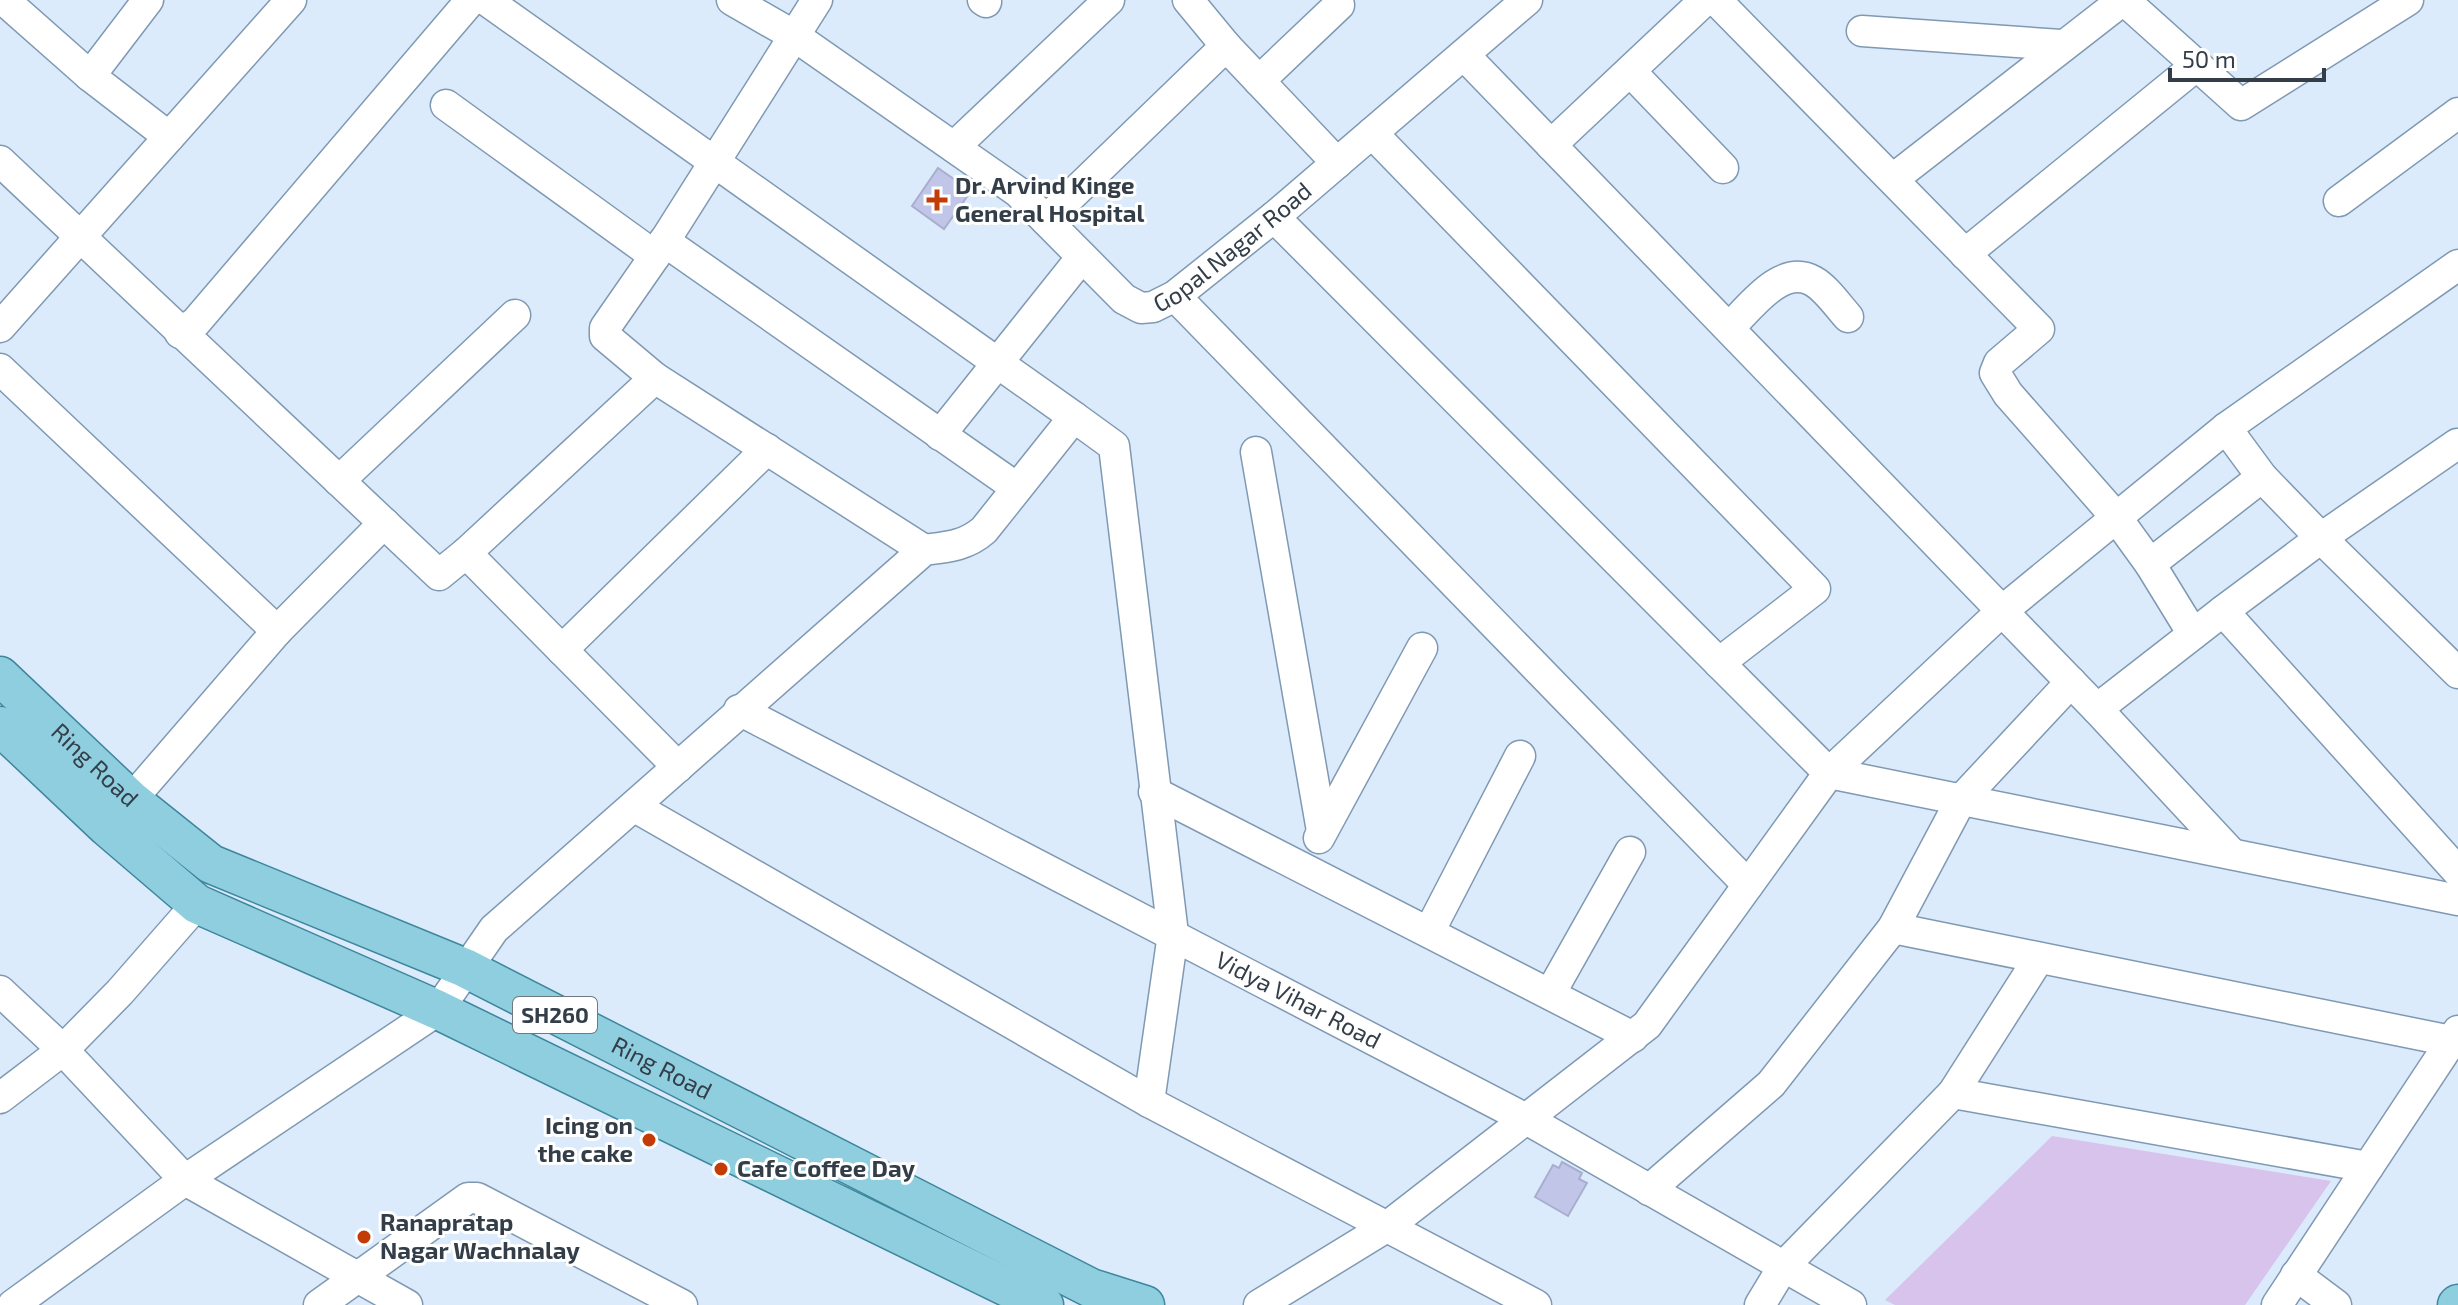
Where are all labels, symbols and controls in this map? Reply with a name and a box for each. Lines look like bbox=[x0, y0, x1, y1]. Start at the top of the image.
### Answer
scale bar bbox=[2170, 32, 2324, 82]
text: 50 m bbox=[2182, 44, 2236, 73]
place label: Dr. Arvind Kinge General Hospital bbox=[955, 170, 1144, 227]
street label: Gopal Nagar Road bbox=[1148, 175, 1317, 318]
marker: Dr. Arvind Kinge General Hospital bbox=[926, 189, 948, 211]
street label: Ring Road bbox=[46, 716, 145, 812]
street label: Vidya Vihar Road bbox=[1211, 944, 1386, 1054]
road number: SH260 bbox=[513, 997, 597, 1033]
street label: Ring Road bbox=[607, 1029, 717, 1105]
place label: Icing on the cake bbox=[538, 1110, 633, 1167]
marker: Icing on the cake bbox=[640, 1131, 658, 1149]
place label: Cafe Coffee Day bbox=[737, 1153, 916, 1182]
marker: Cafe Coffee Day bbox=[712, 1160, 730, 1178]
place label: Ranapratap Nagar Wachnalay bbox=[380, 1207, 580, 1264]
marker: Ranapratap Nagar Wachnalay bbox=[355, 1228, 373, 1246]

